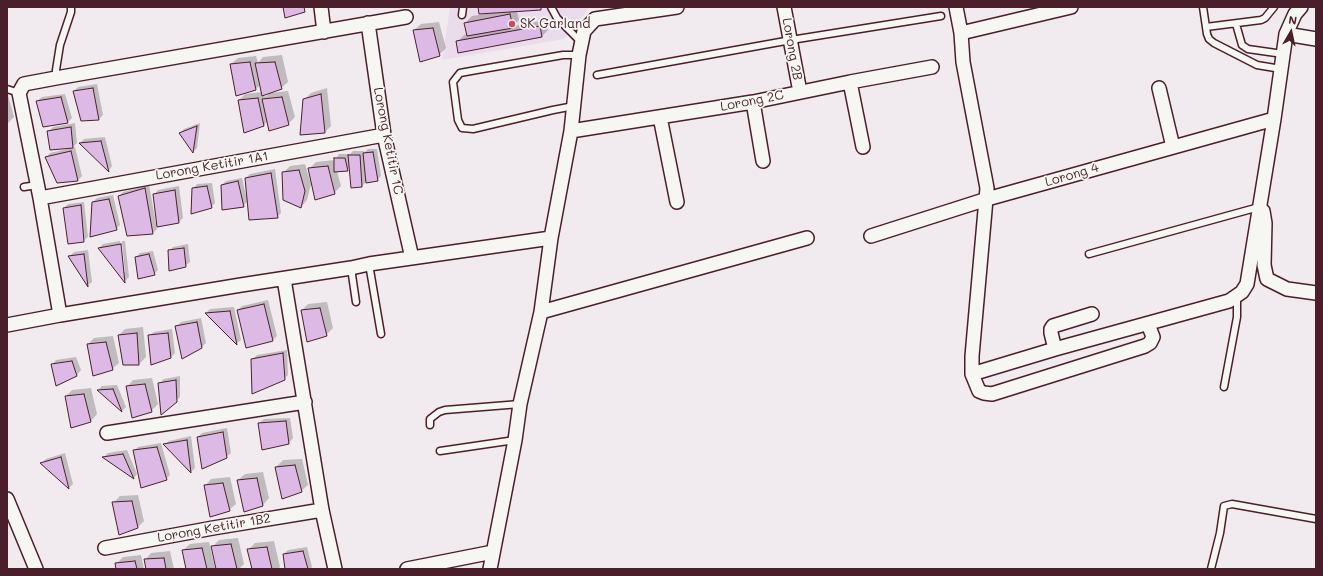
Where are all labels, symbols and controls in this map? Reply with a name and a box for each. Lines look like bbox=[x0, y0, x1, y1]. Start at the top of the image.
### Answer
north arrow bbox=[1271, 12, 1311, 52]
text: N bbox=[1288, 12, 1298, 28]
place label: SK Garland bbox=[520, 16, 590, 32]
street label: Lorong 2B bbox=[779, 17, 805, 81]
marker: SK Garland bbox=[507, 19, 517, 29]
street label: Lorong Ketitir 1C bbox=[370, 86, 406, 196]
street label: Lorong 2C bbox=[719, 87, 785, 115]
street label: Lorong Ketitir 1A1 bbox=[154, 148, 270, 184]
street label: Lorong 4 bbox=[1043, 160, 1101, 190]
street label: Lorong Ketitir 1B2 bbox=[156, 510, 272, 546]

